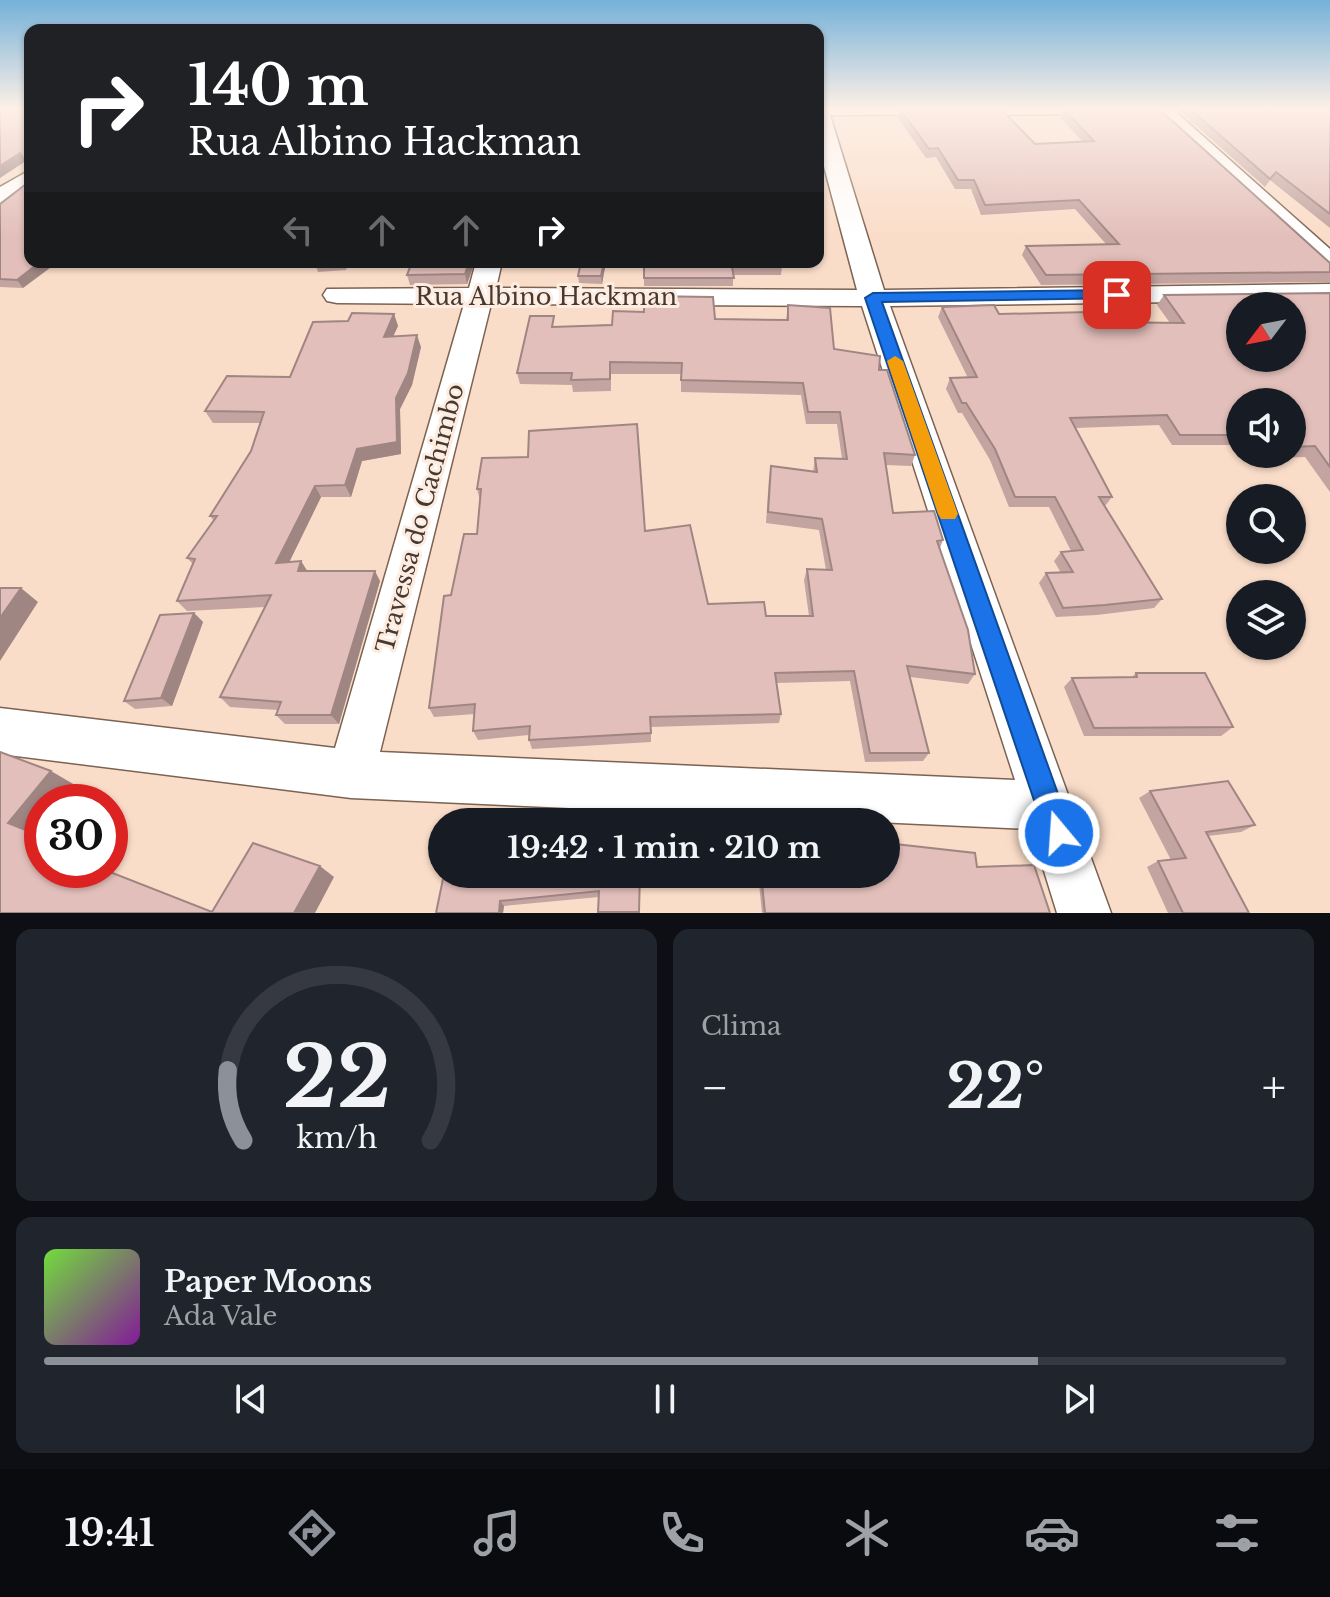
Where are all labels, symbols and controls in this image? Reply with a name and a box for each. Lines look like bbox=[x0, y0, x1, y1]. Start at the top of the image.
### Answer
text: 140 m bbox=[188, 51, 369, 120]
icon: right bbox=[56, 56, 160, 160]
text: Rua Albino Hackman bbox=[188, 120, 581, 165]
icon: left bbox=[276, 208, 320, 252]
icon: ahead bbox=[360, 208, 404, 252]
icon: ahead bbox=[444, 208, 488, 252]
icon: right bbox=[528, 208, 572, 252]
pin bbox=[1083, 261, 1151, 329]
icon: arrive bbox=[1095, 273, 1139, 317]
street label: Rua Albino Hackman bbox=[415, 282, 677, 311]
north arrow bbox=[1226, 292, 1306, 372]
map controls bbox=[1226, 292, 1306, 660]
street label: Travessa do Cachimbo bbox=[370, 380, 470, 656]
button: sound bbox=[1226, 388, 1306, 468]
button: search bbox=[1226, 484, 1306, 564]
button: layers bbox=[1226, 580, 1306, 660]
speed limit sign: 30 bbox=[24, 784, 128, 888]
position arrow bbox=[1017, 791, 1101, 875]
text: 19:42 · 1 min · 210 m bbox=[507, 829, 821, 866]
text: Clima bbox=[701, 1010, 781, 1042]
text: 22 bbox=[282, 1026, 391, 1129]
text: 22° bbox=[946, 1050, 1044, 1124]
text: − bbox=[701, 1060, 729, 1115]
text: + bbox=[1262, 1060, 1286, 1115]
text: km/h bbox=[296, 1120, 377, 1156]
text: Paper Moons bbox=[164, 1263, 372, 1300]
text: Ada Vale bbox=[164, 1300, 277, 1332]
icon: previous bbox=[229, 1377, 273, 1421]
icon: pause bbox=[643, 1377, 687, 1421]
icon: next bbox=[1057, 1377, 1101, 1421]
icon: directions bbox=[284, 1505, 340, 1561]
icon: music bbox=[469, 1505, 525, 1561]
icon: phone bbox=[654, 1505, 710, 1561]
icon: climate bbox=[839, 1505, 895, 1561]
icon: car bbox=[1024, 1505, 1080, 1561]
icon: filters bbox=[1209, 1505, 1265, 1561]
text: 19:41 bbox=[65, 1511, 154, 1556]

